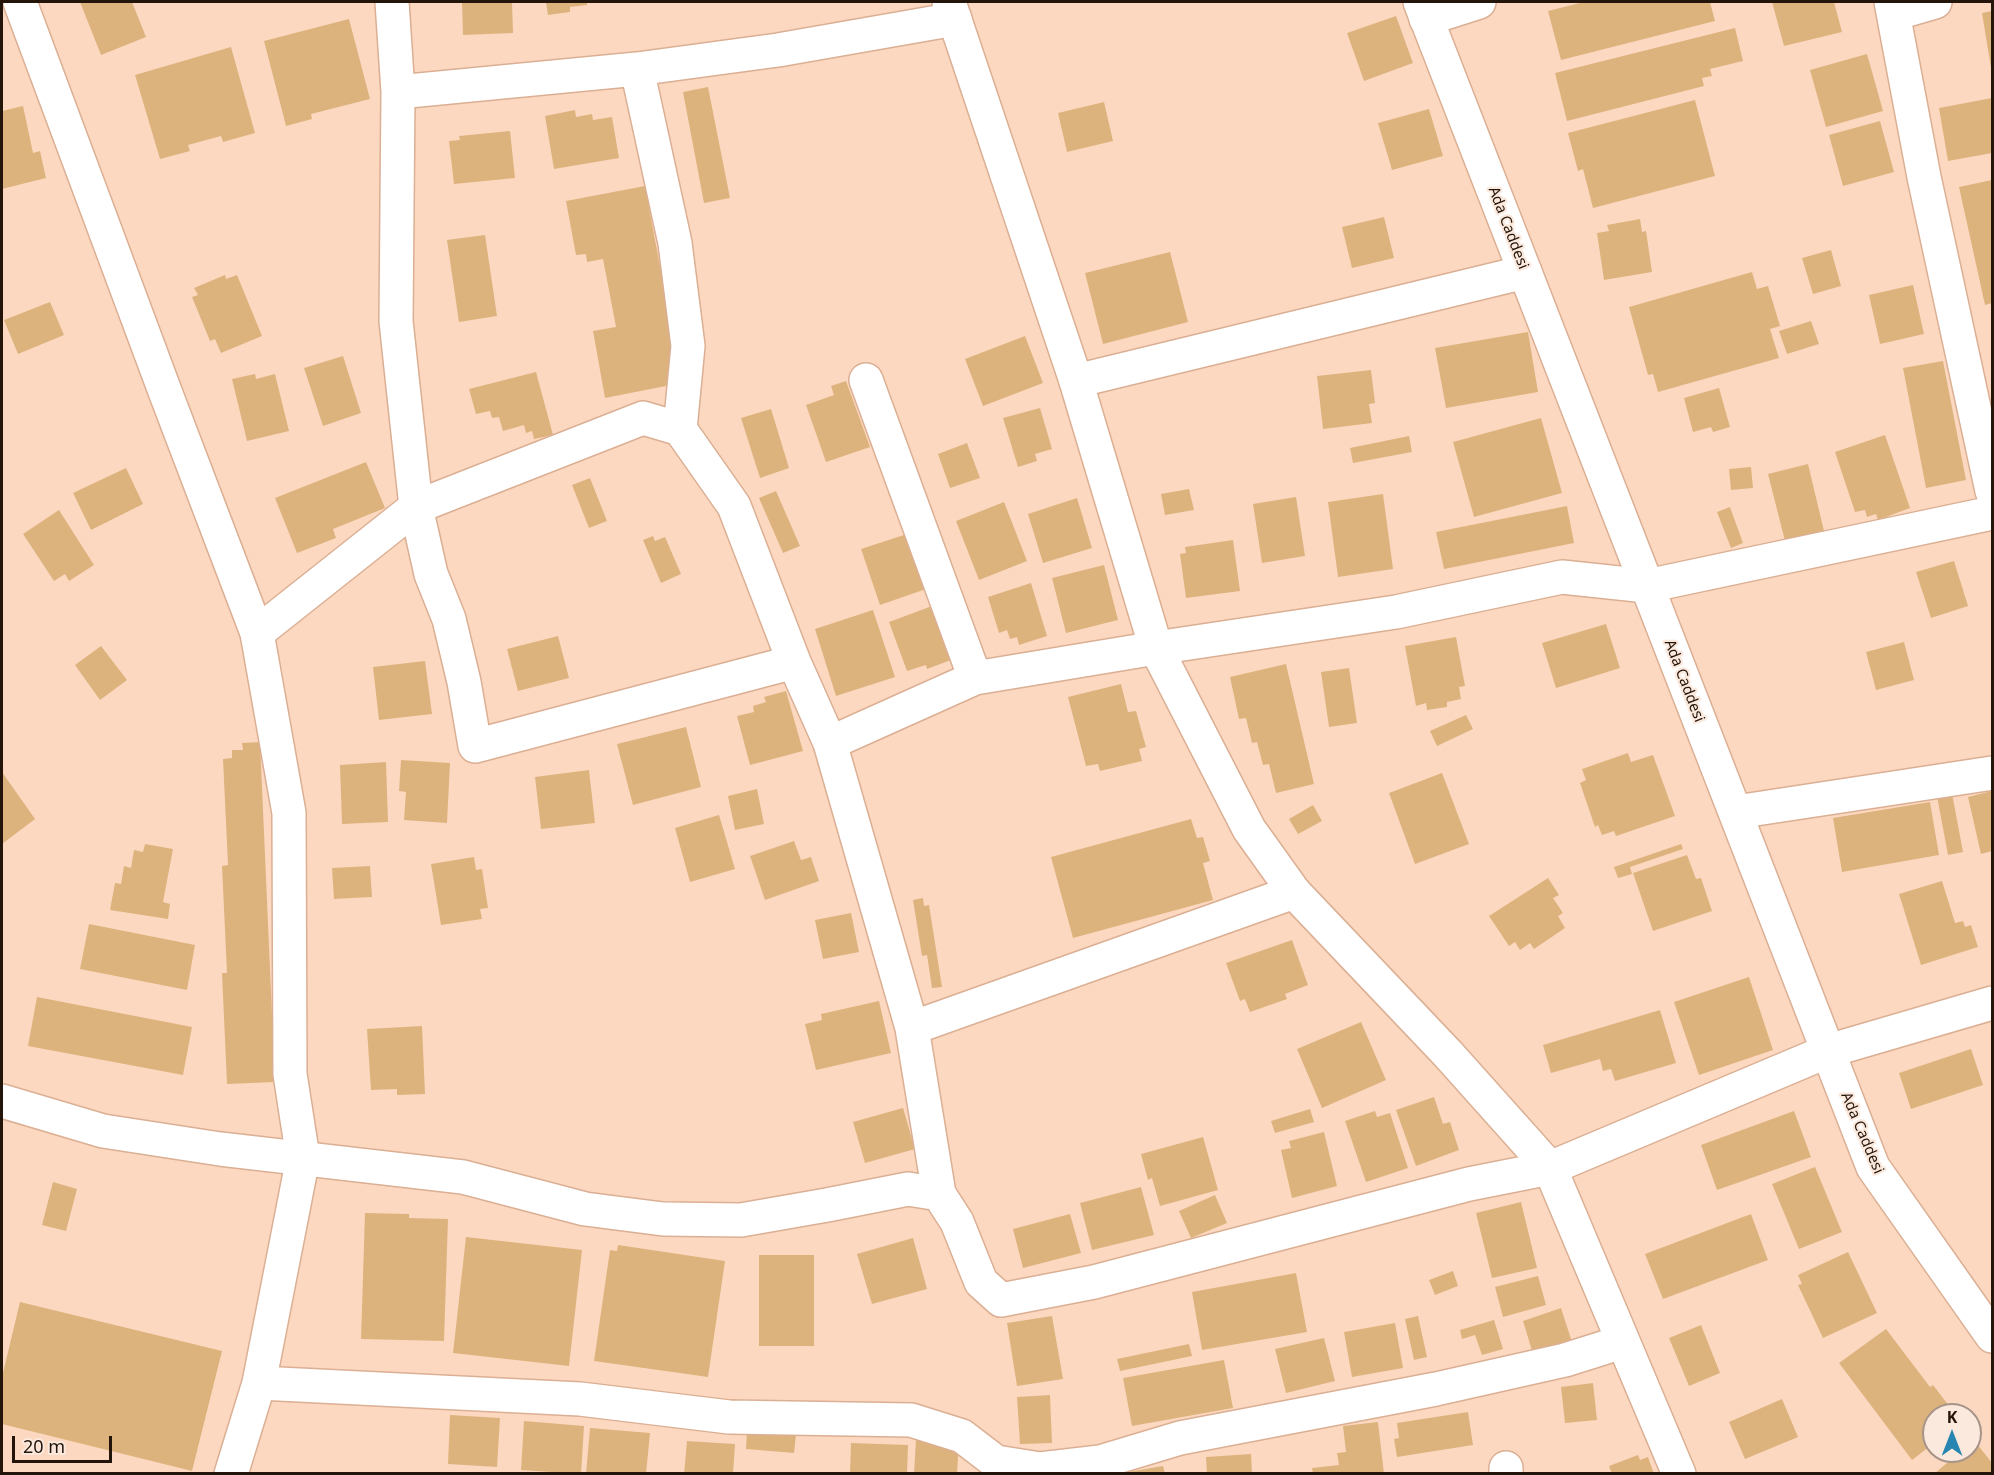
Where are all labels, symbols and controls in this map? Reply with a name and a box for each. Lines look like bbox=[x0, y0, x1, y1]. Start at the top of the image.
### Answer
street label: Ada Caddesi bbox=[1484, 184, 1532, 272]
street label: Ada Caddesi bbox=[1660, 637, 1708, 725]
street label: Ada Caddesi bbox=[1837, 1089, 1887, 1177]
north arrow bbox=[1922, 1403, 1982, 1463]
text: K bbox=[1947, 1406, 1957, 1428]
scale bar bbox=[15, 1424, 116, 1462]
text: 20 m bbox=[23, 1434, 65, 1458]

